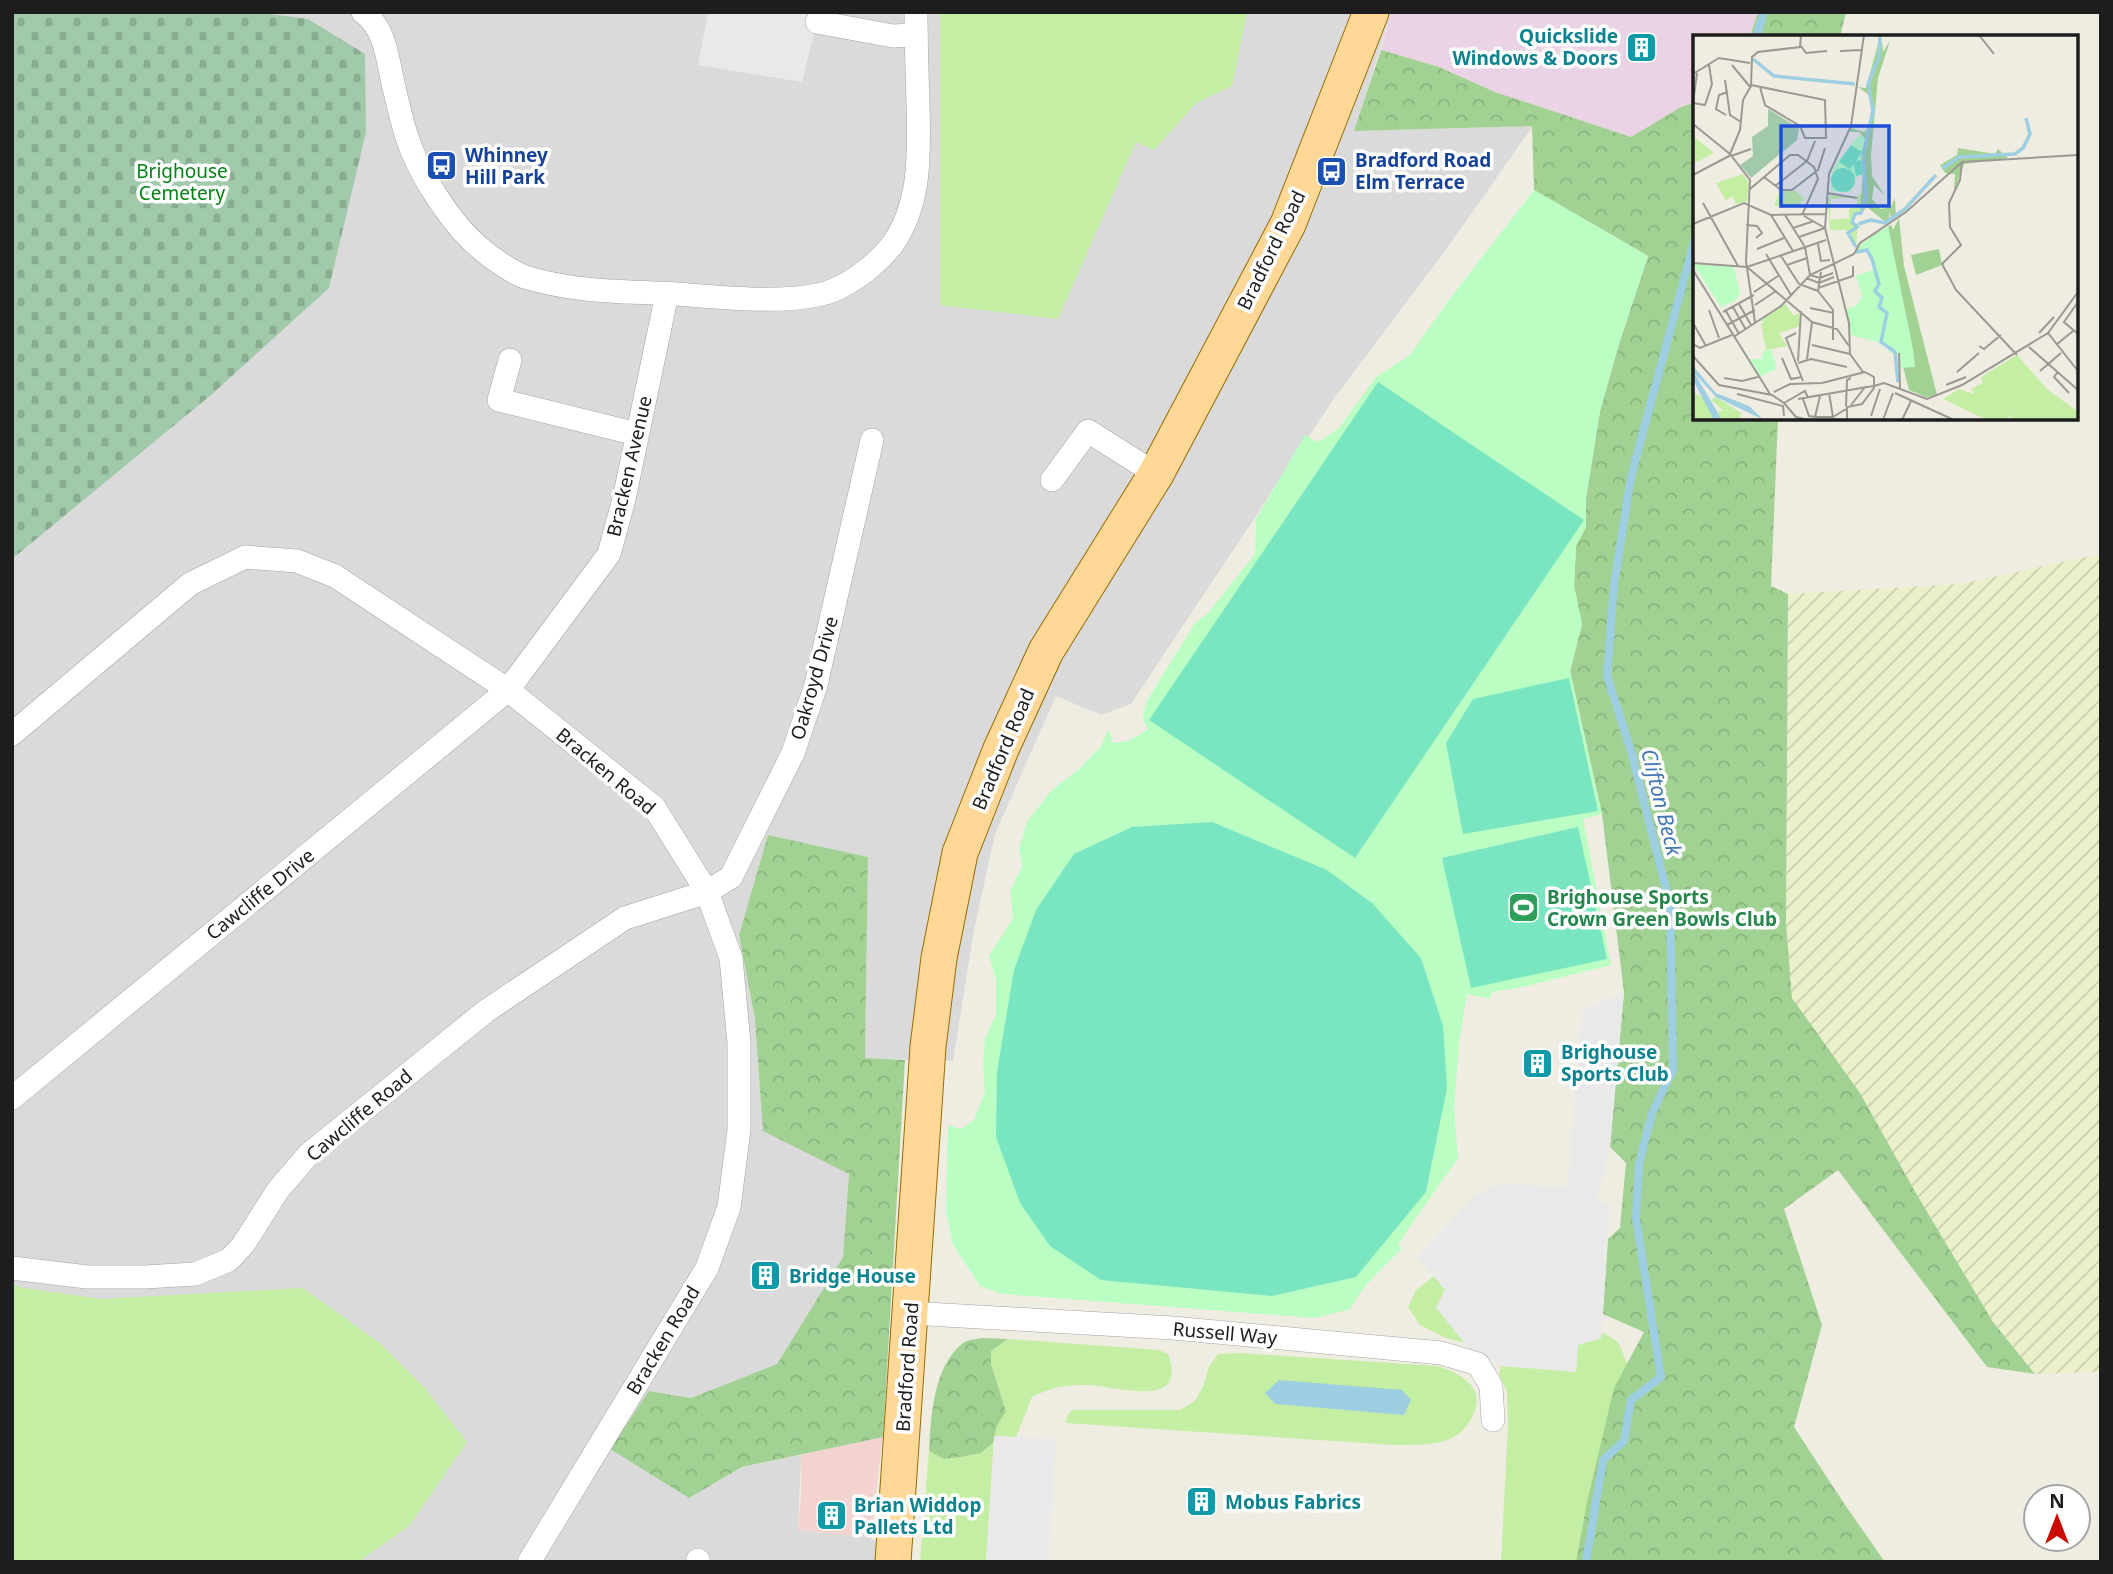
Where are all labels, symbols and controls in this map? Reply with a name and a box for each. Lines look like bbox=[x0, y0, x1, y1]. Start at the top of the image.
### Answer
place label: Quickslide Windows & Doors bbox=[1452, 23, 1618, 71]
building icon: Quickslide Windows & Doors bbox=[1624, 30, 1658, 64]
inset map bbox=[1693, 35, 2078, 420]
place label: Whinney Hill Park bbox=[465, 142, 548, 190]
place label: Bradford Road Elm Terrace bbox=[1355, 147, 1491, 195]
bus stop icon: Whinney Hill Park bbox=[425, 149, 459, 183]
bus stop icon: Bradford Road Elm Terrace bbox=[1315, 154, 1349, 188]
park label: Brighouse Cemetery bbox=[136, 158, 228, 206]
street label: Bradford Road bbox=[1231, 186, 1311, 314]
street label: Bracken Avenue bbox=[600, 393, 658, 539]
street label: Oakroyd Drive bbox=[784, 613, 844, 743]
street label: Bradford Road bbox=[966, 684, 1040, 814]
street label: Bracken Road bbox=[551, 722, 661, 820]
water label: Clifton Beck bbox=[1635, 746, 1689, 860]
street label: Cawcliffe Drive bbox=[200, 842, 320, 946]
place label: Brighouse Sports Crown Green Bowls Club bbox=[1547, 884, 1777, 932]
sports icon: Brighouse Sports Crown Green Bowls Club bbox=[1507, 891, 1541, 925]
place label: Brighouse Sports Club bbox=[1561, 1039, 1669, 1087]
building icon: Brighouse Sports Club bbox=[1521, 1046, 1555, 1080]
street label: Cawcliffe Road bbox=[300, 1063, 418, 1167]
building icon: Bridge House bbox=[749, 1259, 783, 1293]
place label: Bridge House bbox=[789, 1263, 916, 1289]
street label: Bracken Road bbox=[620, 1281, 706, 1399]
street label: Bradford Road bbox=[889, 1301, 925, 1433]
street label: Russell Way bbox=[1172, 1315, 1279, 1351]
north arrow bbox=[2022, 1483, 2092, 1553]
building icon: Mobus Fabrics bbox=[1185, 1485, 1219, 1519]
text: N bbox=[2049, 1488, 2065, 1514]
place label: Mobus Fabrics bbox=[1225, 1489, 1361, 1515]
place label: Brian Widdop Pallets Ltd bbox=[854, 1492, 981, 1540]
building icon: Brian Widdop Pallets Ltd bbox=[814, 1499, 848, 1533]

